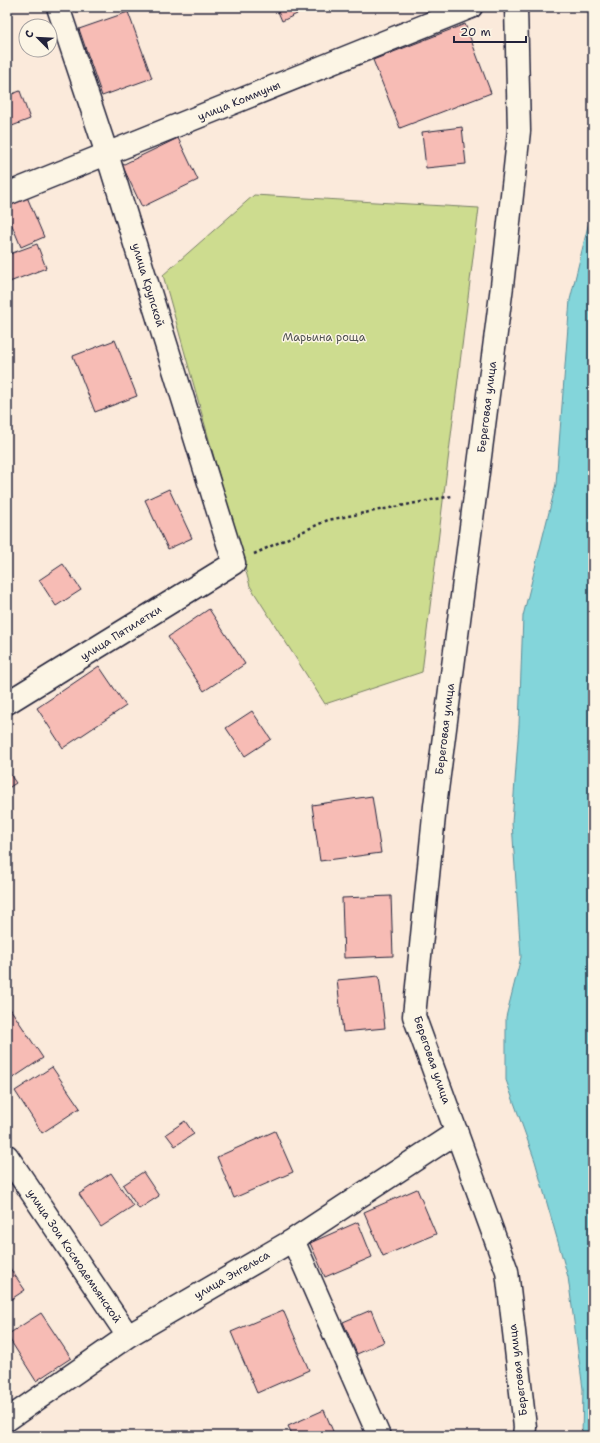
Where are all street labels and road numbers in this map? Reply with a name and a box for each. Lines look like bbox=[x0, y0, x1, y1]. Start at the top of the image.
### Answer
street label: улица Коммуны bbox=[195, 78, 283, 124]
street label: улица Крупской bbox=[128, 241, 168, 329]
street label: Береговая улица bbox=[474, 360, 500, 454]
street label: улица Пятилетки bbox=[78, 602, 164, 664]
street label: Береговая улица bbox=[432, 682, 458, 776]
street label: Береговая улица bbox=[410, 1014, 454, 1106]
street label: улица Зои Космодемьянской bbox=[23, 1186, 125, 1326]
street label: улица Энгельса bbox=[192, 1247, 273, 1303]
street label: Береговая улица bbox=[505, 1323, 531, 1417]

